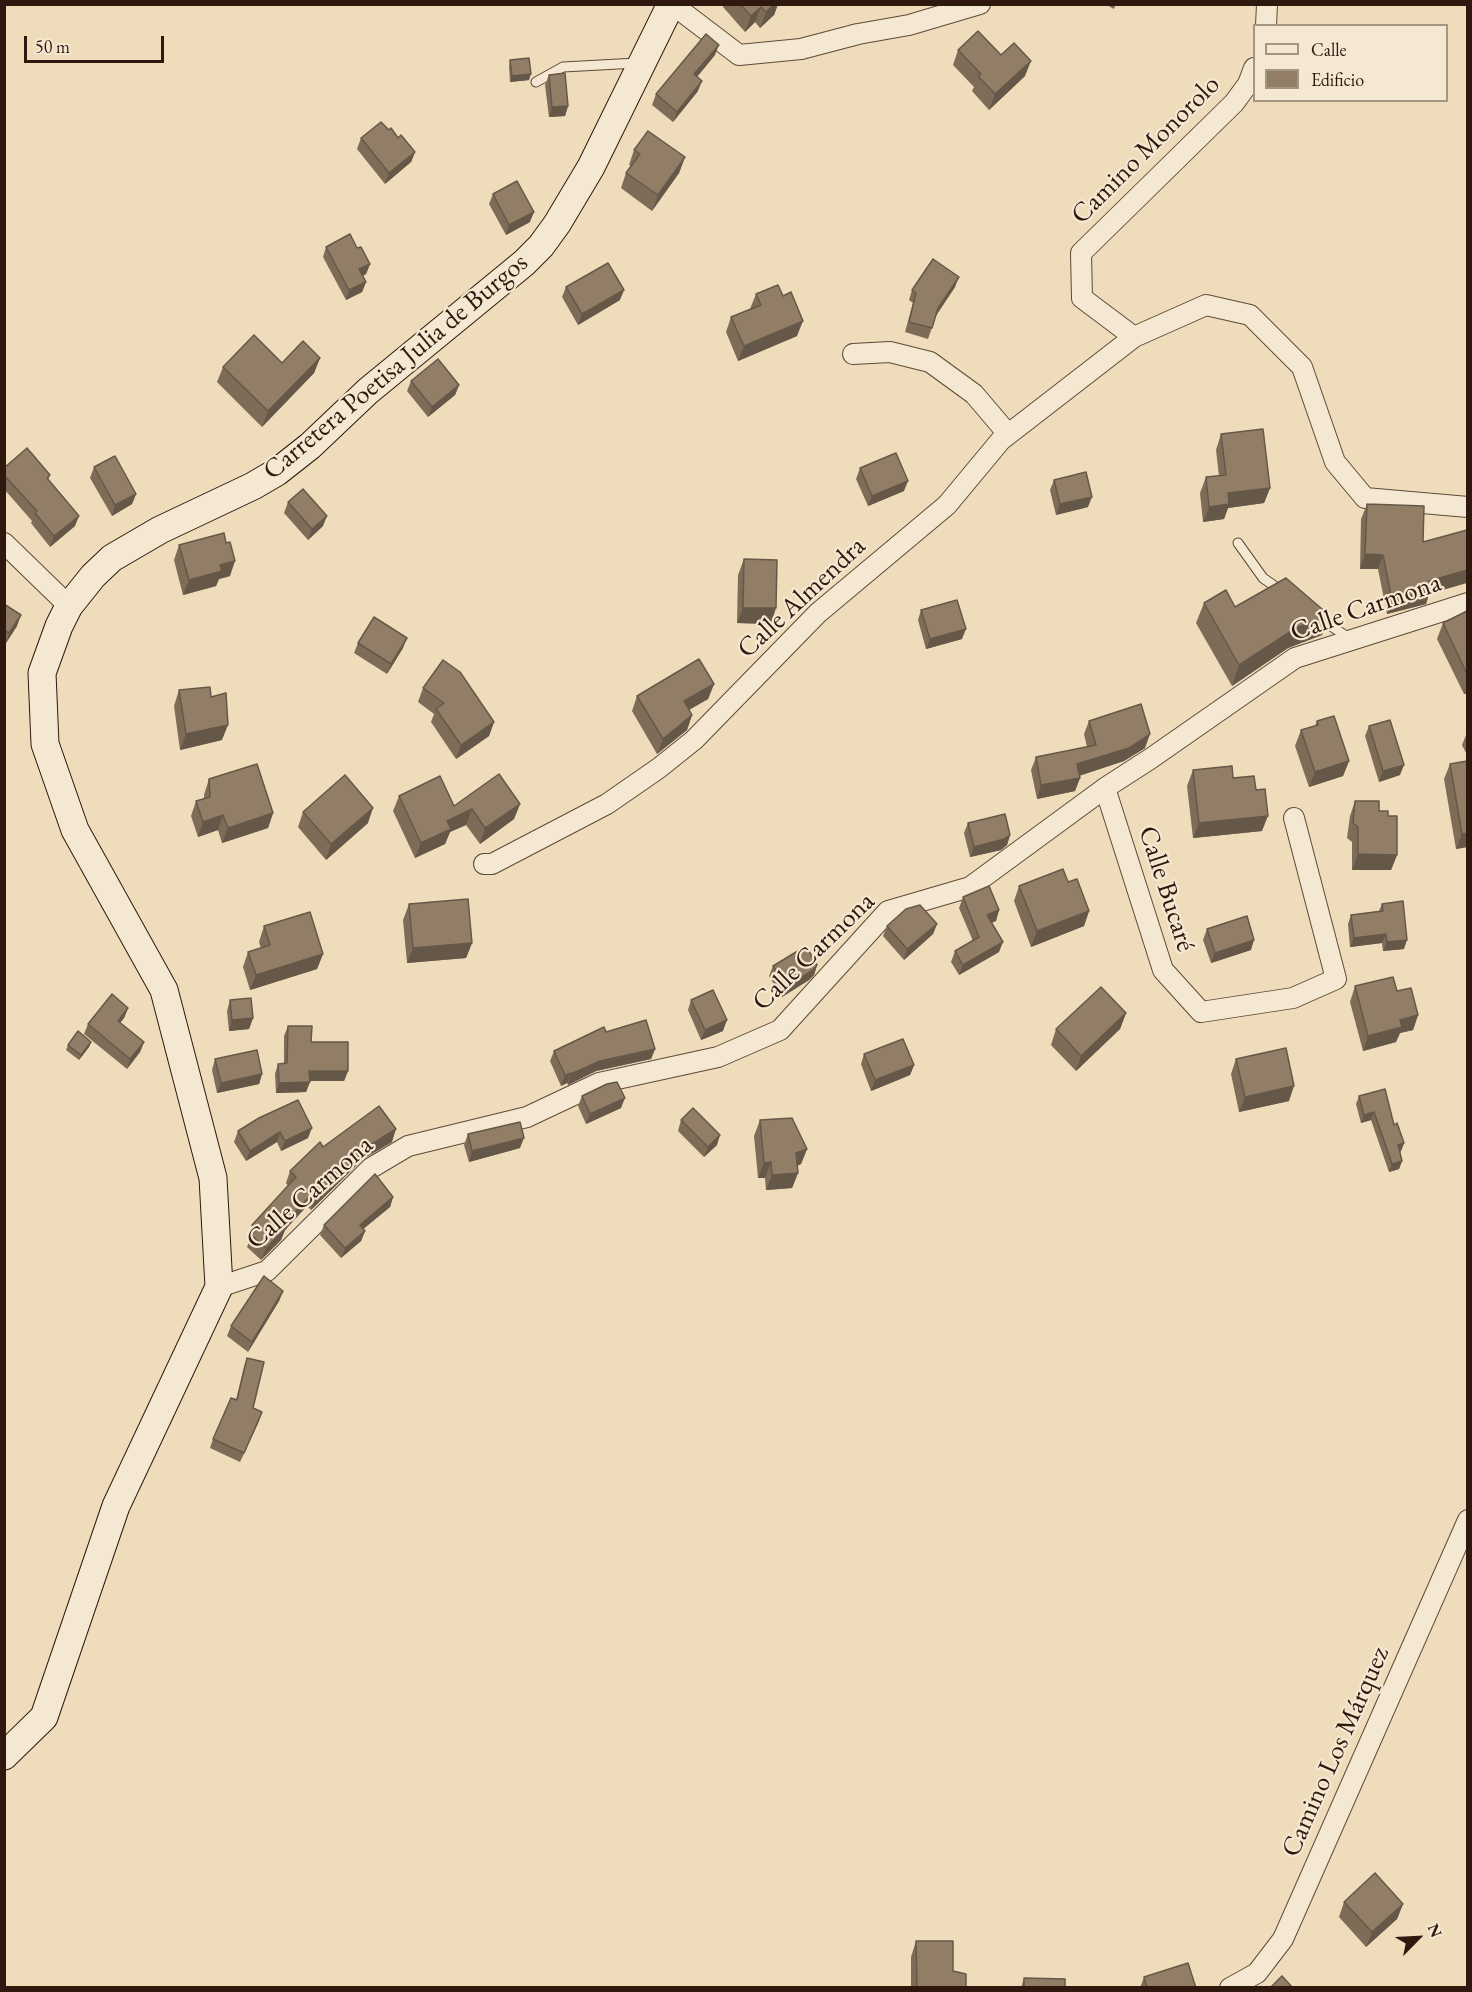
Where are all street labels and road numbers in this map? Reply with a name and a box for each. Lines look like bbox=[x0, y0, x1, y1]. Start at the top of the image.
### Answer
street label: Camino Monorolo bbox=[1065, 69, 1227, 231]
street label: Carretera Poetisa Julia de Burgos bbox=[257, 247, 535, 487]
street label: Calle Almendra bbox=[731, 530, 873, 666]
street label: Calle Carmona bbox=[1286, 567, 1446, 649]
street label: Calle Bucaré bbox=[1131, 822, 1201, 956]
street label: Calle Carmona bbox=[746, 886, 882, 1018]
street label: Calle Carmona bbox=[240, 1129, 380, 1257]
street label: Camino Los Márquez bbox=[1275, 1642, 1397, 1862]

